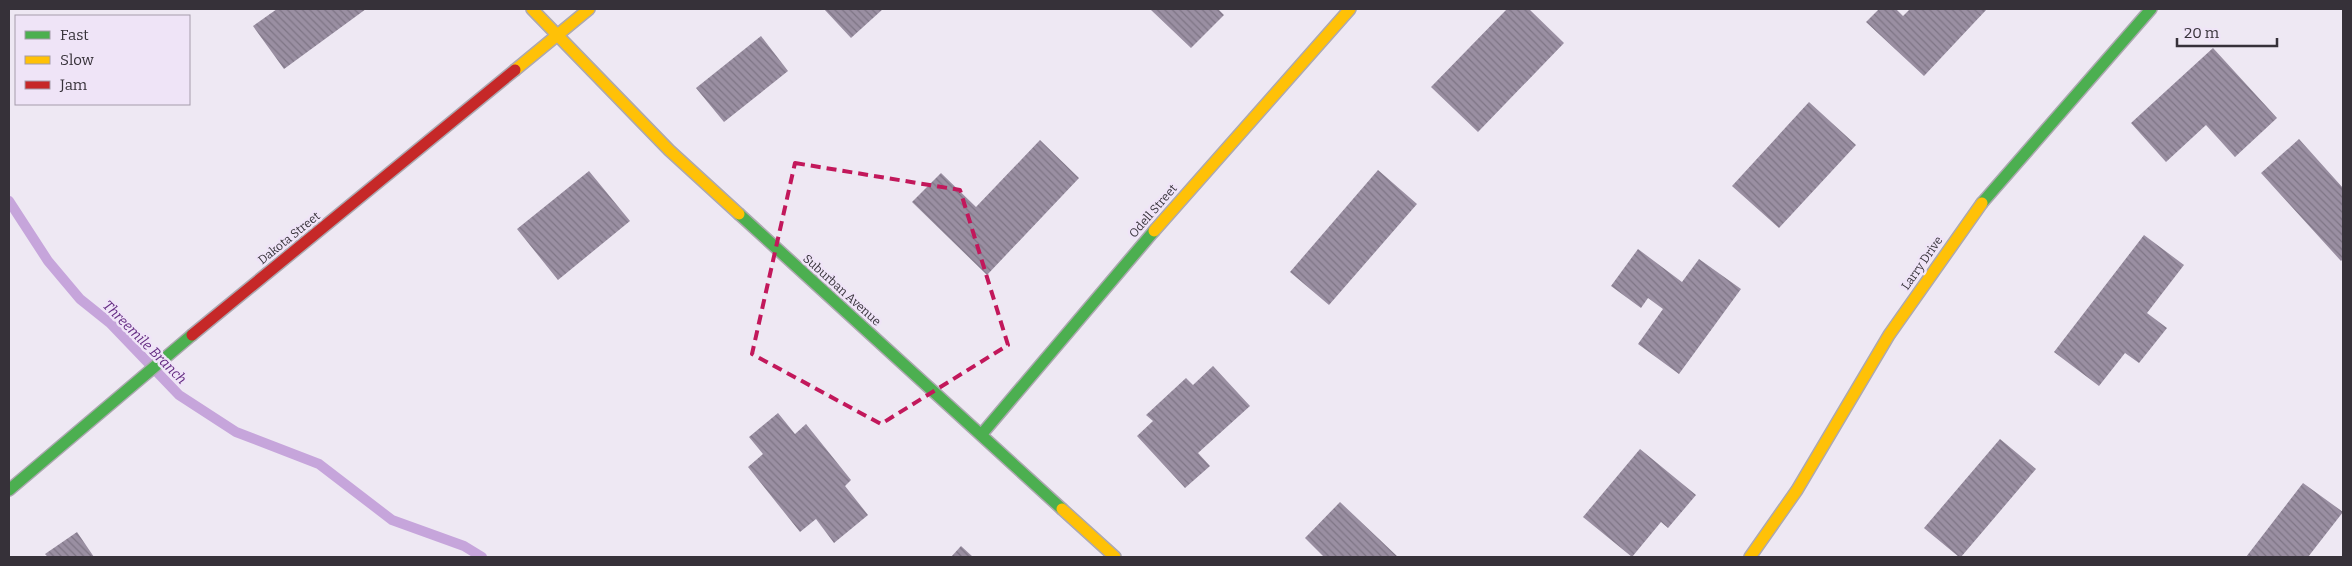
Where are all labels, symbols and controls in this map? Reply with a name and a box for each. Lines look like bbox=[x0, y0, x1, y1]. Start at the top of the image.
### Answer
legend bbox=[15, 15, 190, 105]
scale bar bbox=[2177, 15, 2277, 47]
text: 20 m bbox=[2184, 24, 2220, 42]
text: Fast bbox=[60, 26, 89, 44]
text: Slow bbox=[60, 51, 95, 69]
text: Jam bbox=[59, 76, 88, 94]
street label: Odell Street bbox=[1126, 181, 1180, 240]
street label: Dakota Street bbox=[255, 208, 323, 267]
street label: Larry Drive bbox=[1898, 234, 1946, 292]
street label: Suburban Avenue bbox=[800, 251, 884, 329]
water label: Threemile Branch bbox=[99, 297, 190, 388]

